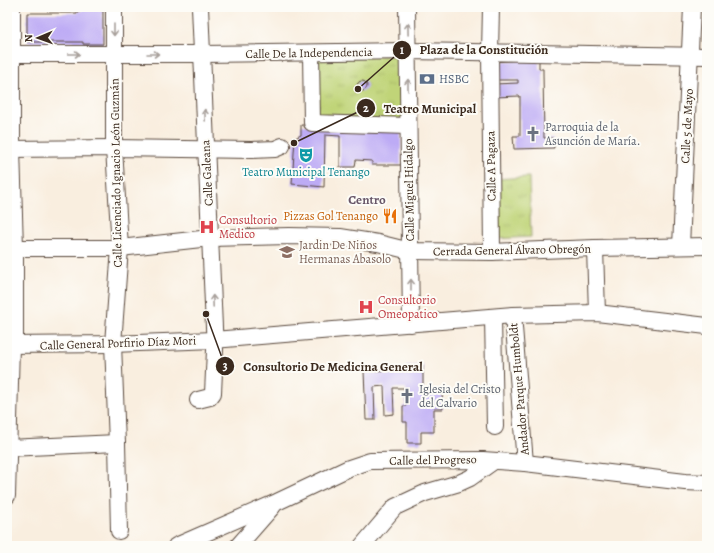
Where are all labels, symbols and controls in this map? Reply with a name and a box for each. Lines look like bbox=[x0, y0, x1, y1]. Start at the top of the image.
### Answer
north arrow bbox=[18, 18, 58, 58]
one-way arrow bbox=[110, 23, 118, 36]
one-way arrow bbox=[404, 23, 412, 36]
text: N bbox=[21, 34, 36, 43]
callout: Plaza de la Constitución bbox=[392, 37, 556, 62]
text: Plaza de la Constitución bbox=[420, 41, 549, 58]
text: 1 bbox=[400, 42, 405, 58]
street label: Calle De la Independencia bbox=[245, 44, 373, 62]
one-way arrow bbox=[67, 50, 80, 58]
one-way arrow bbox=[146, 50, 159, 58]
bank icon: HSBC bbox=[418, 70, 436, 88]
place label: HSBC bbox=[439, 71, 469, 87]
street label: Calle Licenciado Ignacio León Guzmán bbox=[106, 78, 126, 268]
one-way arrow bbox=[404, 79, 412, 92]
street label: Calle 5 de Mayo bbox=[677, 88, 697, 164]
callout: Teatro Municipal bbox=[356, 96, 484, 121]
text: 2 bbox=[363, 100, 369, 116]
text: Teatro Municipal bbox=[384, 100, 477, 117]
one-way arrow bbox=[201, 109, 208, 122]
place label: Parroquia de la Asunción de María. bbox=[544, 119, 640, 149]
church icon: Parroquia de la Asunción de María. bbox=[524, 125, 542, 143]
street label: Calle A Pagaza bbox=[482, 130, 500, 201]
street label: Calle Galeana bbox=[197, 139, 217, 207]
street label: Calle Miguel Hidalgo bbox=[400, 139, 418, 241]
theatre icon: Teatro Municipal Tenango bbox=[297, 146, 315, 164]
place label: Teatro Municipal Tenango bbox=[242, 164, 370, 180]
district label: Centro bbox=[348, 191, 386, 208]
restaurant icon: Pizzas Gol Tenango bbox=[381, 207, 399, 225]
place label: Pizzas Gol Tenango bbox=[283, 208, 378, 224]
place label: Consultorio Medico bbox=[219, 212, 277, 242]
hospital icon: Consultorio Medico bbox=[198, 218, 216, 236]
place label: Jardin De Niños Hermanas Abasolo bbox=[299, 237, 391, 267]
street label: Cerrada General Álvaro Obregón bbox=[433, 241, 592, 259]
school or university icon: Jardin De Niños Hermanas Abasolo bbox=[278, 243, 296, 261]
one-way arrow bbox=[407, 279, 415, 292]
place label: Consultorio Omeopatico bbox=[378, 292, 438, 322]
one-way arrow bbox=[209, 295, 216, 308]
hospital icon: Consultorio Omeopatico bbox=[357, 298, 375, 316]
street label: Andador Parque Humboldt bbox=[505, 322, 533, 457]
street label: Calle General Porfirio Díaz Mori bbox=[40, 332, 196, 354]
callout: Consultorio De Medicina General bbox=[215, 354, 430, 379]
text: 3 bbox=[222, 358, 228, 374]
text: Consultorio De Medicina General bbox=[243, 358, 423, 375]
place label: Iglesia del Cristo del Calvario bbox=[419, 381, 501, 411]
church icon: Iglesia del Cristo del Calvario bbox=[398, 387, 416, 405]
street label: Calle del Progreso bbox=[389, 451, 477, 469]

